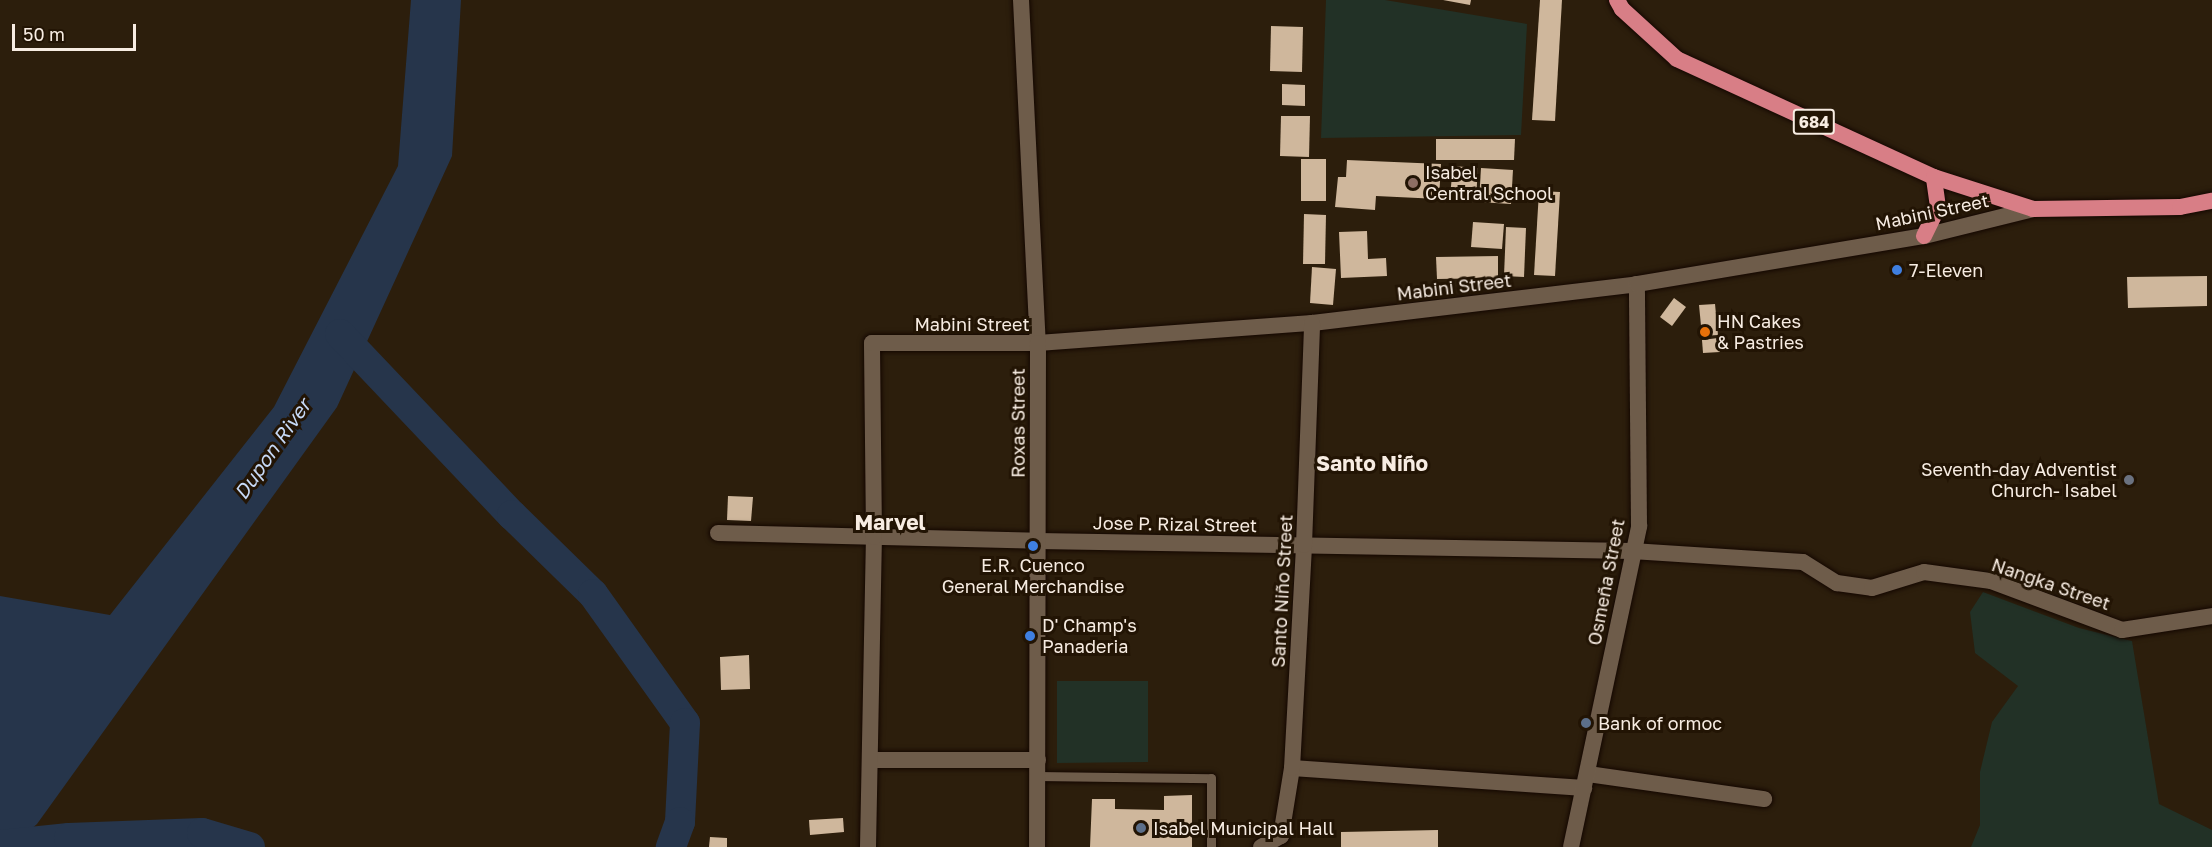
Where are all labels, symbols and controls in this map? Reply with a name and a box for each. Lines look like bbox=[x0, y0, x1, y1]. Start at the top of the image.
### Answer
scale bar bbox=[15, 12, 140, 50]
text: 50 m bbox=[23, 23, 65, 45]
road number: 684 bbox=[1792, 109, 1836, 135]
place label: Isabel Central School bbox=[1425, 162, 1553, 204]
marker: Isabel Central School bbox=[1406, 176, 1420, 190]
street label: Mabini Street bbox=[1873, 189, 1991, 235]
place label: 7-Eleven bbox=[1909, 259, 1983, 281]
marker: 7-Eleven bbox=[1890, 263, 1904, 277]
street label: Mabini Street bbox=[1396, 269, 1512, 305]
place label: HN Cakes & Pastries bbox=[1717, 311, 1804, 354]
street label: Mabini Street bbox=[914, 313, 1030, 335]
marker: HN Cakes & Pastries bbox=[1698, 325, 1712, 339]
street label: Roxas Street bbox=[1007, 368, 1029, 478]
water label: Dupon River bbox=[229, 394, 315, 504]
district label: Santo Niño bbox=[1316, 450, 1428, 476]
place label: Seventh-day Adventist Church- Isabel bbox=[1921, 459, 2117, 502]
marker: Seventh-day Adventist Church- Isabel bbox=[2122, 473, 2136, 487]
district label: Marvel bbox=[854, 509, 926, 535]
street label: Jose P. Rizal Street bbox=[1093, 512, 1257, 536]
street label: Santo Niño Street bbox=[1267, 514, 1297, 668]
street label: Osmeña Street bbox=[1583, 517, 1629, 647]
marker: E.R. Cuenco General Merchandise bbox=[1026, 539, 1040, 553]
street label: Nangka Street bbox=[1989, 554, 2113, 614]
place label: E.R. Cuenco General Merchandise bbox=[942, 555, 1124, 598]
place label: D' Champ's Panaderia bbox=[1042, 615, 1137, 658]
marker: D' Champ's Panaderia bbox=[1023, 629, 1037, 643]
place label: Bank of ormoc bbox=[1598, 712, 1722, 734]
marker: Bank of ormoc bbox=[1579, 716, 1593, 730]
place label: Isabel Municipal Hall bbox=[1153, 817, 1334, 839]
marker: Isabel Municipal Hall bbox=[1134, 821, 1148, 835]

